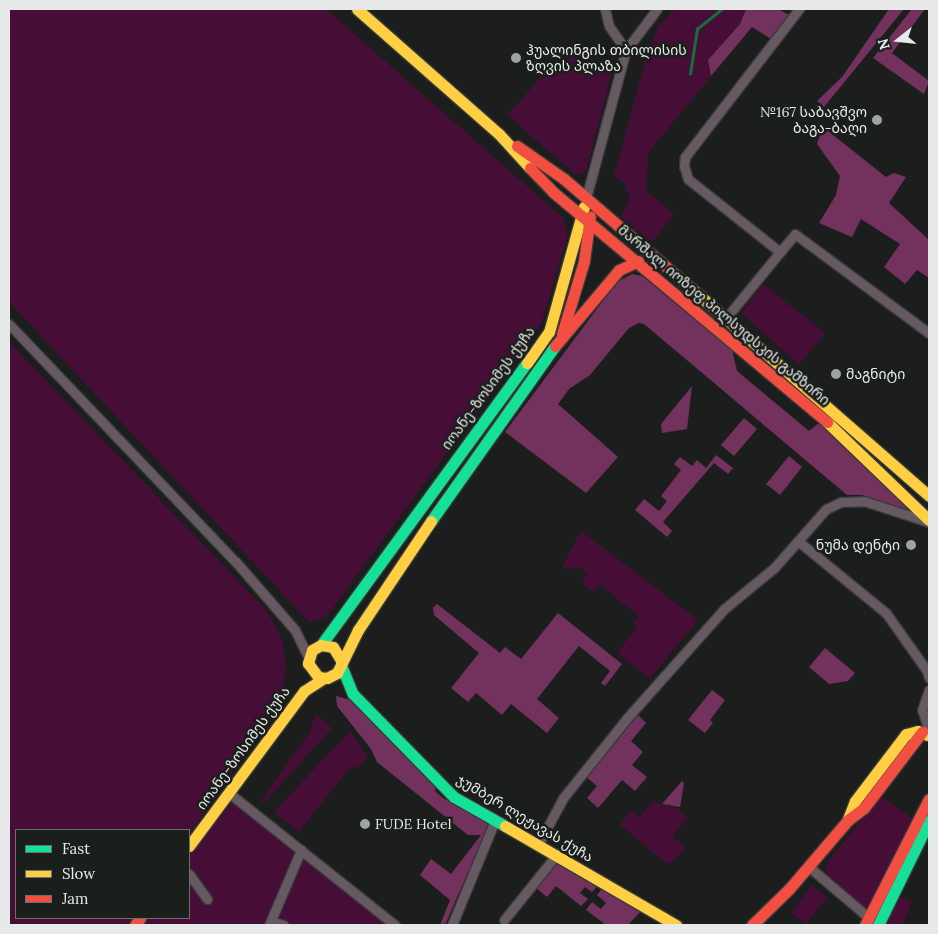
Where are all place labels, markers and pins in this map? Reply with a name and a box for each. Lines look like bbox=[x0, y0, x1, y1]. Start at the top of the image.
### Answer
place label: ჰუალინგის თბილისის ზღვის პლაზა bbox=[526, 42, 687, 74]
marker: ჰუალინგის თბილისის ზღვის პლაზა bbox=[510, 52, 522, 64]
place label: №167 საბავშვო ბაგა-ბაღი bbox=[760, 104, 867, 136]
marker: №167 საბავშვო ბაგა-ბაღი bbox=[871, 114, 883, 126]
place label: მაგნიტი bbox=[846, 366, 905, 382]
marker: მაგნიტი bbox=[830, 368, 842, 380]
place label: ნუმა დენტი bbox=[816, 537, 900, 553]
marker: ნუმა დენტი bbox=[904, 538, 918, 552]
place label: FUDE Hotel bbox=[375, 816, 451, 832]
marker: FUDE Hotel bbox=[359, 818, 371, 830]

